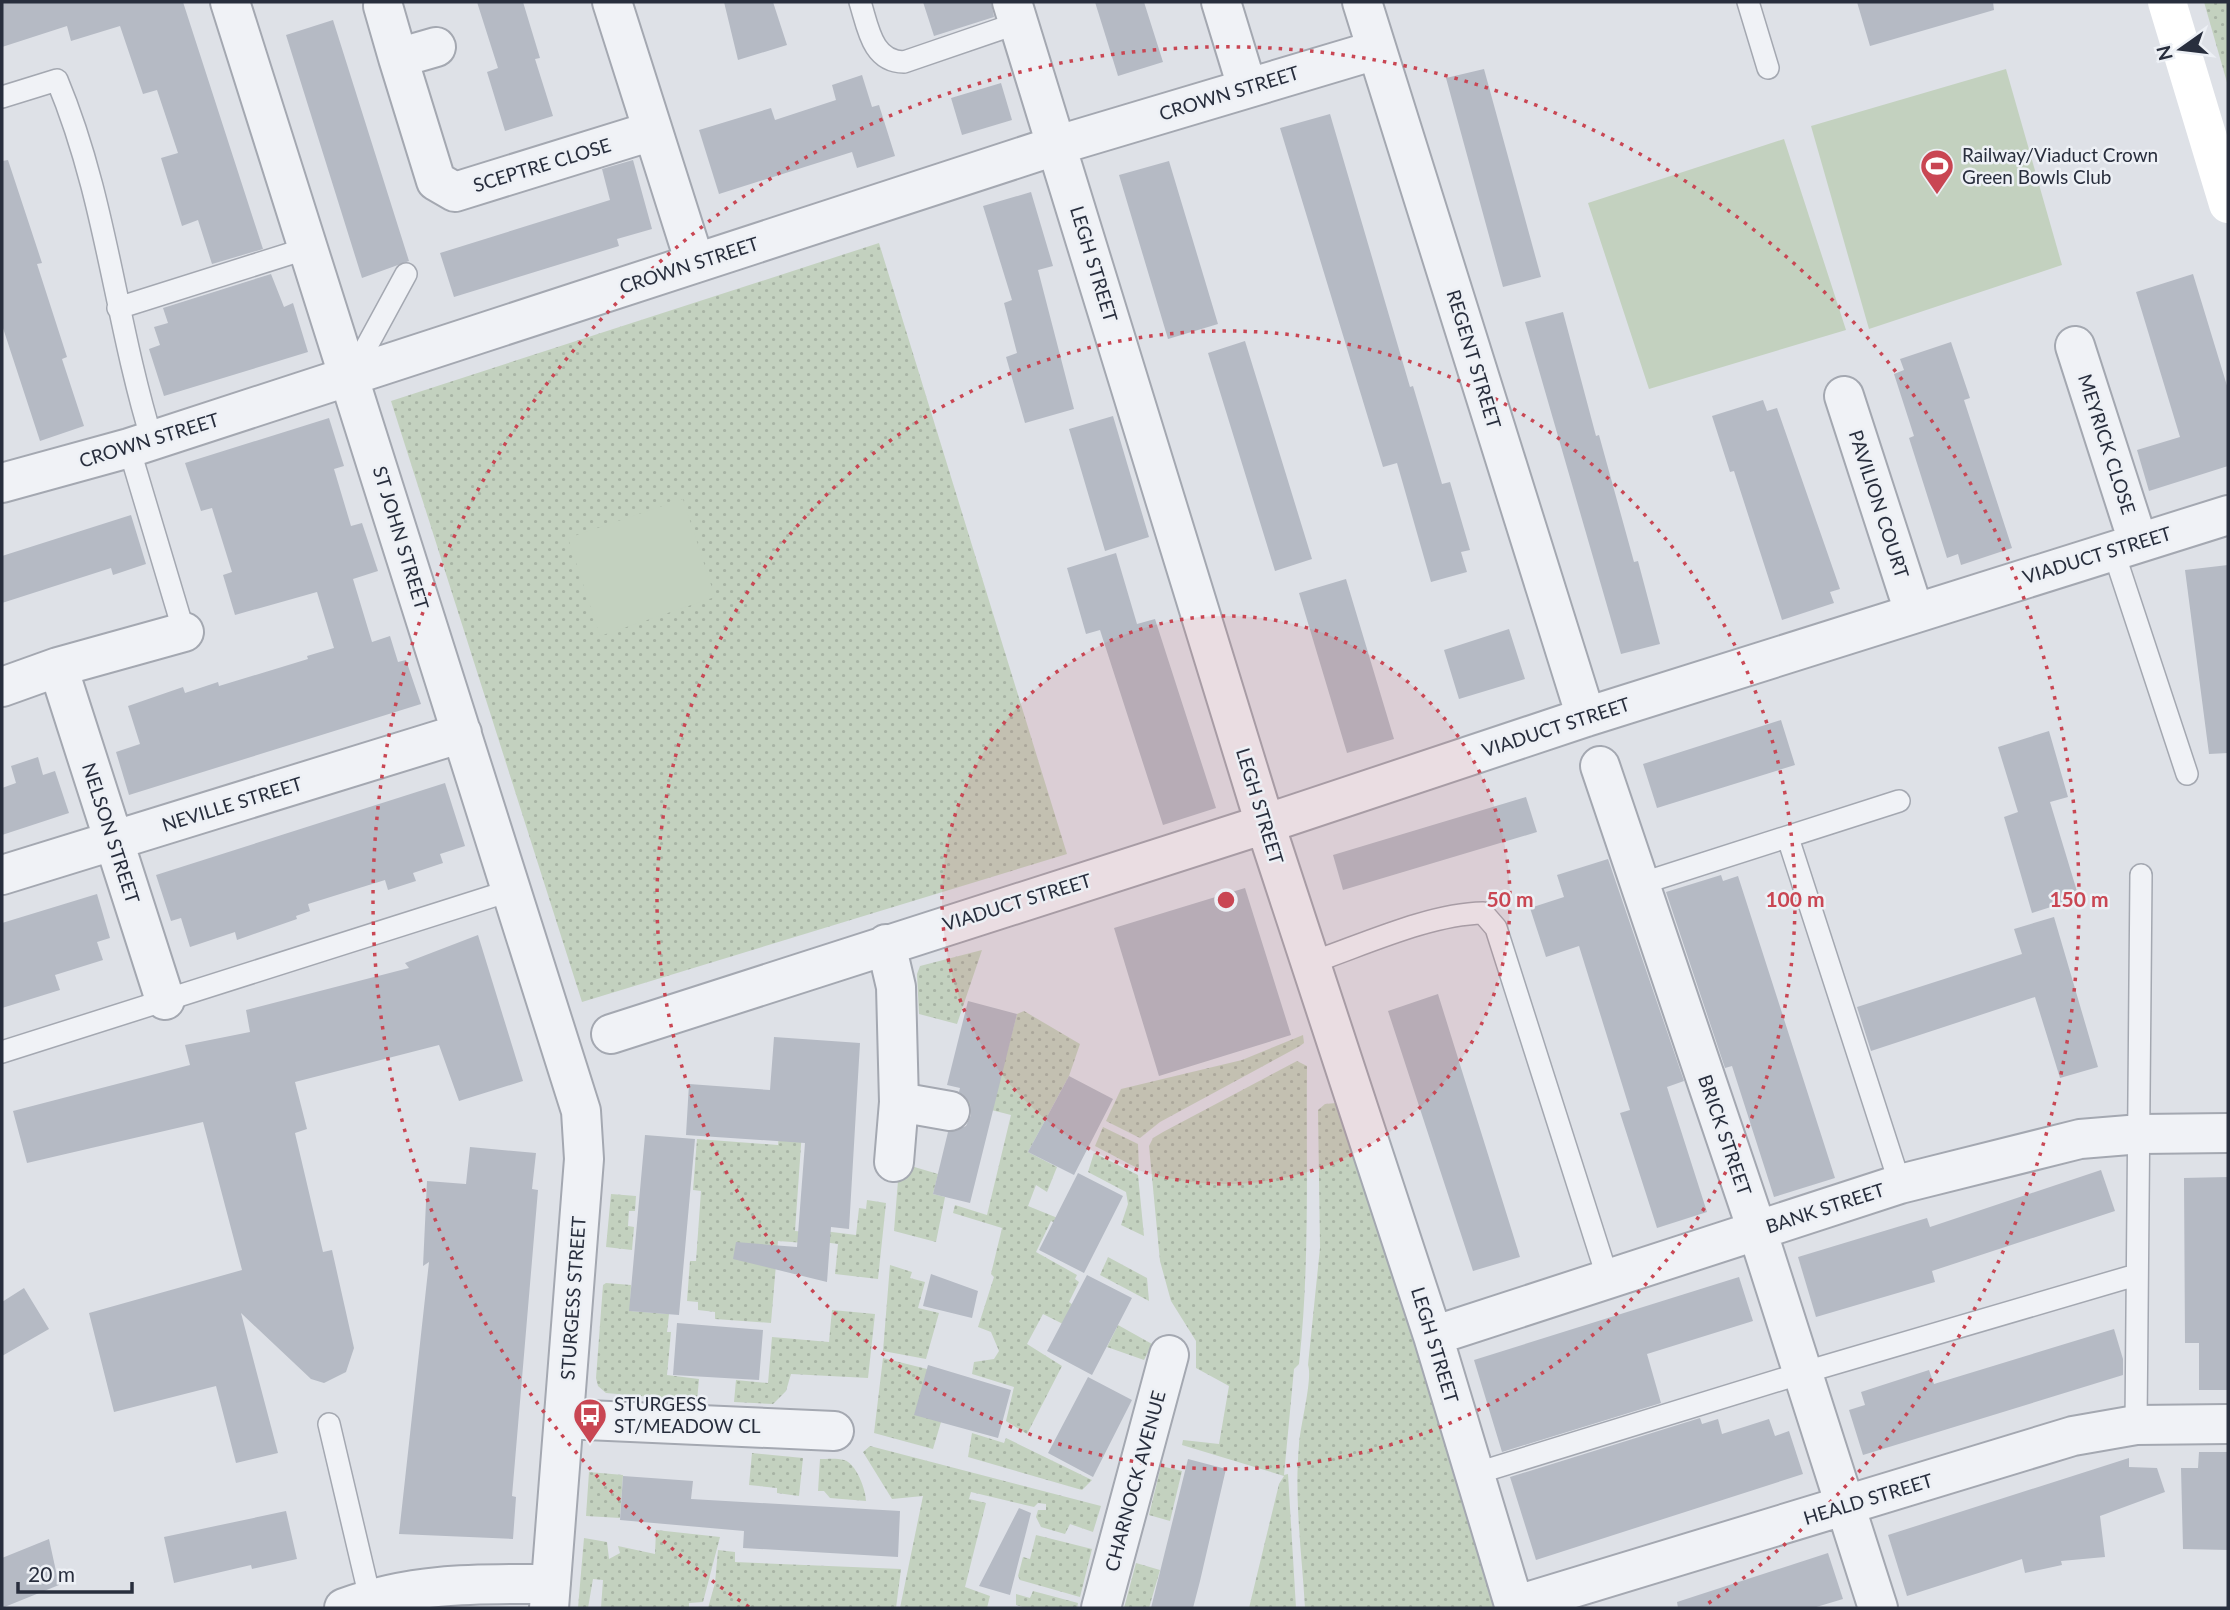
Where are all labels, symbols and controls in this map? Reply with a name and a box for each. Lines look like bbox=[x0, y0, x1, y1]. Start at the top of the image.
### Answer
north arrow bbox=[2146, 14, 2216, 84]
text: N bbox=[2151, 43, 2177, 63]
street label: CROWN STREET bbox=[1156, 60, 1302, 125]
street label: SCEPTRE CLOSE bbox=[470, 133, 613, 196]
place label: Railway/Viaduct Crown Green Bowls Club bbox=[1962, 143, 2158, 188]
sports icon: Railway/Viaduct Crown Green Bowls Club bbox=[1918, 147, 1956, 196]
street label: LEGH STREET bbox=[1066, 203, 1123, 325]
street label: CROWN STREET bbox=[616, 231, 761, 298]
street label: REGENT STREET bbox=[1442, 287, 1507, 431]
street label: MEYRICK CLOSE bbox=[2074, 371, 2141, 517]
street label: CROWN STREET bbox=[76, 407, 222, 472]
street label: PAVILION COURT bbox=[1845, 427, 1914, 581]
street label: ST JOHN STREET bbox=[369, 463, 434, 612]
street label: VIADUCT STREET bbox=[2020, 521, 2174, 588]
street label: VIADUCT STREET bbox=[1479, 692, 1633, 761]
street label: LEGH STREET bbox=[1232, 745, 1289, 867]
street label: NELSON STREET bbox=[78, 760, 145, 906]
street label: NEVILLE STREET bbox=[159, 771, 305, 836]
street label: VIADUCT STREET bbox=[940, 868, 1094, 935]
text: 50 m bbox=[1486, 886, 1534, 911]
text: 100 m bbox=[1765, 886, 1825, 911]
text: 150 m bbox=[2049, 886, 2109, 911]
centre of rings bbox=[1214, 888, 1238, 912]
street label: BRICK STREET bbox=[1694, 1071, 1757, 1198]
street label: BANK STREET bbox=[1763, 1178, 1887, 1238]
street label: STURGESS STREET bbox=[555, 1215, 590, 1381]
street label: LEGH STREET bbox=[1407, 1284, 1464, 1406]
street label: CHARNOCK AVENUE bbox=[1099, 1388, 1170, 1574]
place label: STURGESS ST/MEADOW CL bbox=[614, 1392, 761, 1437]
bus stop icon: STURGESS ST/MEADOW CL bbox=[571, 1396, 609, 1445]
street label: HEALD STREET bbox=[1800, 1468, 1935, 1529]
scale bar bbox=[18, 1550, 131, 1594]
text: 20 m bbox=[28, 1561, 75, 1586]

